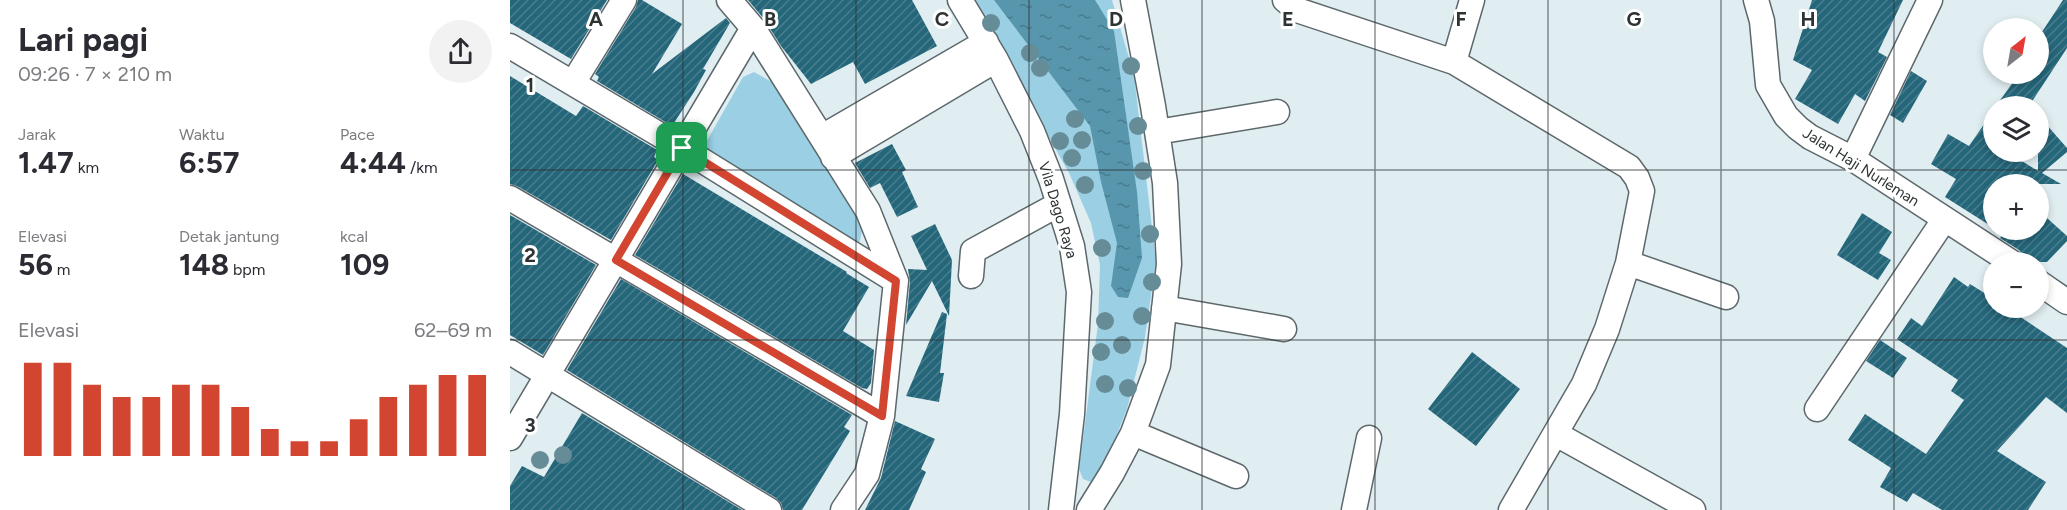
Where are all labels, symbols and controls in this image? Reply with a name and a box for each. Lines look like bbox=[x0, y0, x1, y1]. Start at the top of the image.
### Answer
text: A bbox=[589, 7, 604, 31]
text: B bbox=[764, 7, 776, 31]
text: C bbox=[935, 7, 949, 31]
text: D bbox=[1109, 7, 1123, 31]
text: E bbox=[1282, 7, 1294, 31]
text: F bbox=[1455, 7, 1467, 31]
text: G bbox=[1627, 7, 1642, 31]
text: H bbox=[1801, 7, 1816, 31]
north arrow bbox=[1983, 18, 2049, 84]
map controls bbox=[1983, 18, 2049, 318]
text: Lari pagi bbox=[18, 20, 148, 59]
button: share bbox=[429, 20, 492, 83]
text: 09:26 · 7 × 210 m bbox=[18, 62, 172, 86]
text: 1 bbox=[526, 73, 534, 97]
button: layers bbox=[1983, 96, 2049, 162]
pin bbox=[656, 122, 707, 173]
street label: Jalan Haji Nurleman bbox=[1799, 124, 1923, 210]
text: Jarak bbox=[18, 125, 56, 144]
text: Waktu bbox=[179, 125, 225, 144]
text: Pace bbox=[340, 125, 375, 144]
icon: arrive bbox=[665, 131, 698, 164]
text: 1.47 bbox=[18, 144, 74, 181]
text: 6:57 bbox=[179, 144, 240, 181]
text: 4:44 bbox=[340, 144, 406, 181]
text: km bbox=[74, 158, 99, 177]
text: /km bbox=[406, 158, 438, 177]
street label: Vila Dago Raya bbox=[1035, 160, 1081, 260]
button: + bbox=[1983, 174, 2049, 240]
text: Elevasi bbox=[18, 227, 67, 246]
text: Detak jantung bbox=[179, 227, 279, 246]
text: kcal bbox=[340, 227, 368, 246]
text: 2 bbox=[524, 243, 536, 267]
text: 56 bbox=[18, 246, 53, 283]
text: 148 bbox=[179, 246, 229, 283]
text: 109 bbox=[340, 246, 390, 283]
button: − bbox=[1983, 252, 2049, 318]
text: m bbox=[53, 260, 70, 279]
text: bpm bbox=[229, 260, 265, 279]
text: Elevasi bbox=[18, 318, 79, 342]
text: 62–69 m bbox=[414, 318, 492, 342]
text: 3 bbox=[524, 413, 536, 437]

